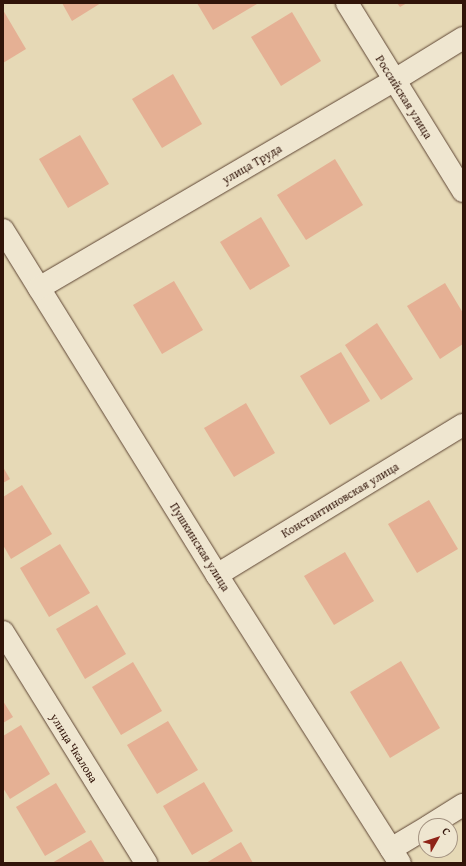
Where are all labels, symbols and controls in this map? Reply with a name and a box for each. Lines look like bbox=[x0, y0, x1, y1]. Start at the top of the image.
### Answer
street label: Российская улица bbox=[372, 53, 436, 141]
street label: улица Труда bbox=[220, 141, 284, 187]
street label: Константиновская улица bbox=[279, 459, 401, 541]
street label: Пушкинская улица bbox=[167, 500, 233, 594]
street label: улица Чкалова bbox=[47, 711, 101, 785]
north arrow bbox=[418, 818, 458, 858]
text: С bbox=[438, 824, 455, 839]

